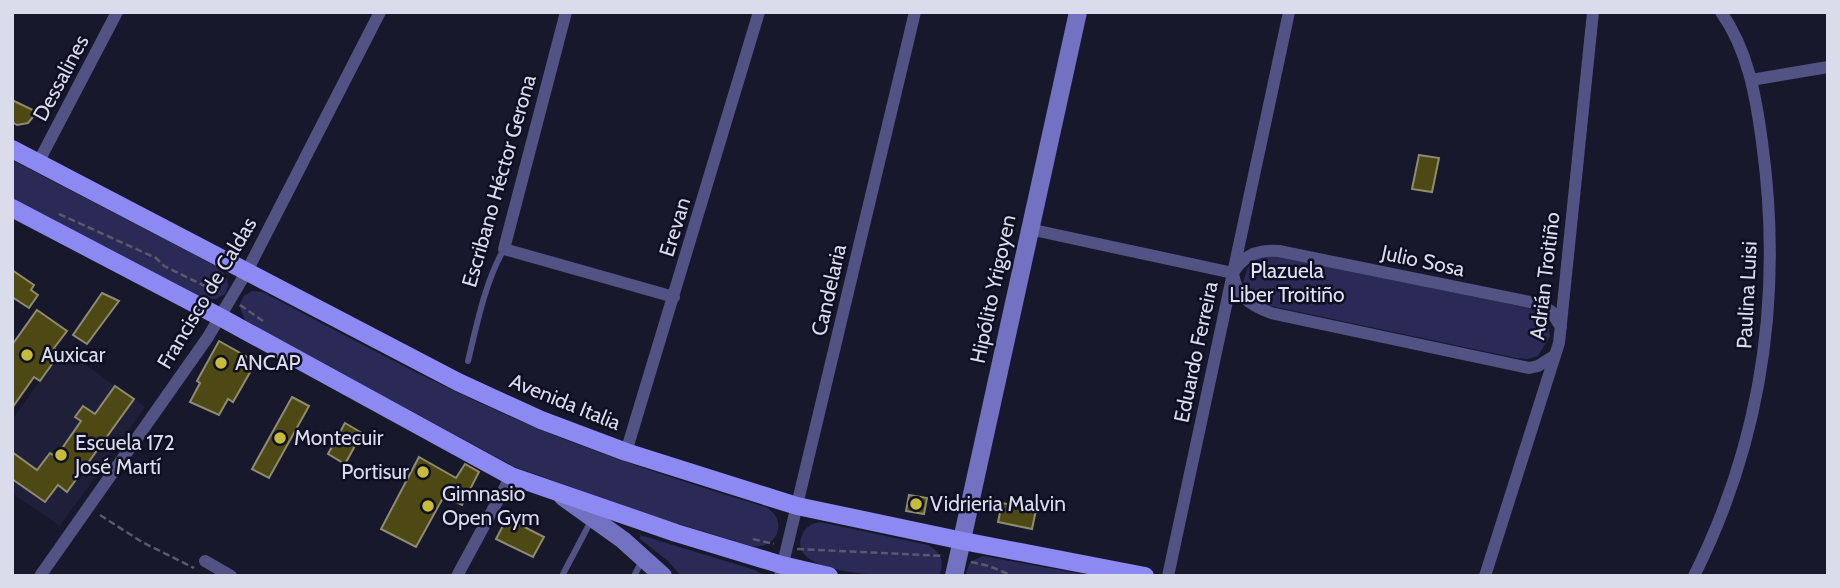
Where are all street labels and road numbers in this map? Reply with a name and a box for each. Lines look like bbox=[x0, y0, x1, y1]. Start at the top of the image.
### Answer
street label: Dessalines bbox=[27, 30, 94, 125]
street label: Escribano Héctor Gerona bbox=[456, 72, 541, 290]
street label: Erevan bbox=[654, 194, 695, 259]
street label: Adrián Troitiño bbox=[1524, 211, 1565, 341]
street label: Francisco de Caldas bbox=[152, 212, 262, 373]
street label: Hipólito Yrigoyen bbox=[965, 212, 1020, 365]
street label: Julio Sosa bbox=[1378, 239, 1467, 282]
street label: Paulina Luisi bbox=[1731, 241, 1762, 349]
street label: Candelaria bbox=[806, 242, 851, 338]
street label: Eduardo Ferreira bbox=[1168, 279, 1223, 425]
street label: Avenida Italia bbox=[506, 368, 624, 435]

